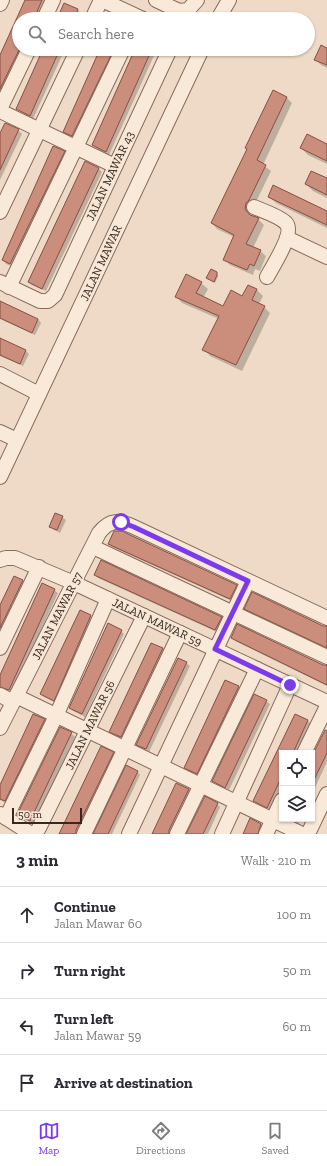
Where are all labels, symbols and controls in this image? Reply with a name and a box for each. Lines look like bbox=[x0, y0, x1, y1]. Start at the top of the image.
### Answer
search box bbox=[12, 12, 315, 56]
icon: search bbox=[26, 23, 48, 45]
text: Search here bbox=[58, 25, 134, 43]
street label: JALAN MAWAR 43 bbox=[83, 129, 137, 223]
street label: JALAN MAWAR bbox=[77, 222, 125, 303]
route start bbox=[112, 513, 130, 531]
street label: JALAN MAWAR 57 bbox=[29, 569, 85, 662]
street label: JALAN MAWAR 59 bbox=[110, 595, 204, 649]
route end bbox=[281, 676, 299, 694]
street label: JALAN MAWAR 56 bbox=[62, 678, 118, 772]
map controls bbox=[279, 750, 315, 822]
button: locate bbox=[279, 750, 315, 786]
button: layers bbox=[279, 786, 315, 822]
scale bar bbox=[12, 806, 82, 825]
text: 50 m bbox=[18, 808, 42, 821]
text: 3 min bbox=[16, 850, 58, 870]
text: Walk · 210 m bbox=[241, 853, 311, 868]
text: Continue bbox=[54, 898, 116, 916]
icon: ahead bbox=[16, 904, 38, 926]
text: 100 m bbox=[277, 907, 311, 922]
text: Jalan Mawar 60 bbox=[54, 916, 142, 931]
icon: right bbox=[16, 960, 38, 982]
text: Turn right bbox=[54, 962, 125, 980]
text: 50 m bbox=[283, 963, 311, 978]
text: Turn left bbox=[54, 1010, 114, 1028]
icon: left bbox=[16, 1016, 38, 1038]
text: 60 m bbox=[282, 1019, 311, 1034]
text: Jalan Mawar 59 bbox=[54, 1028, 141, 1043]
icon: arrive bbox=[16, 1072, 38, 1094]
text: Arrive at destination bbox=[54, 1074, 193, 1092]
tab: Map bbox=[38, 1120, 60, 1157]
tab: Directions bbox=[136, 1120, 186, 1157]
tab: Saved bbox=[261, 1120, 289, 1157]

